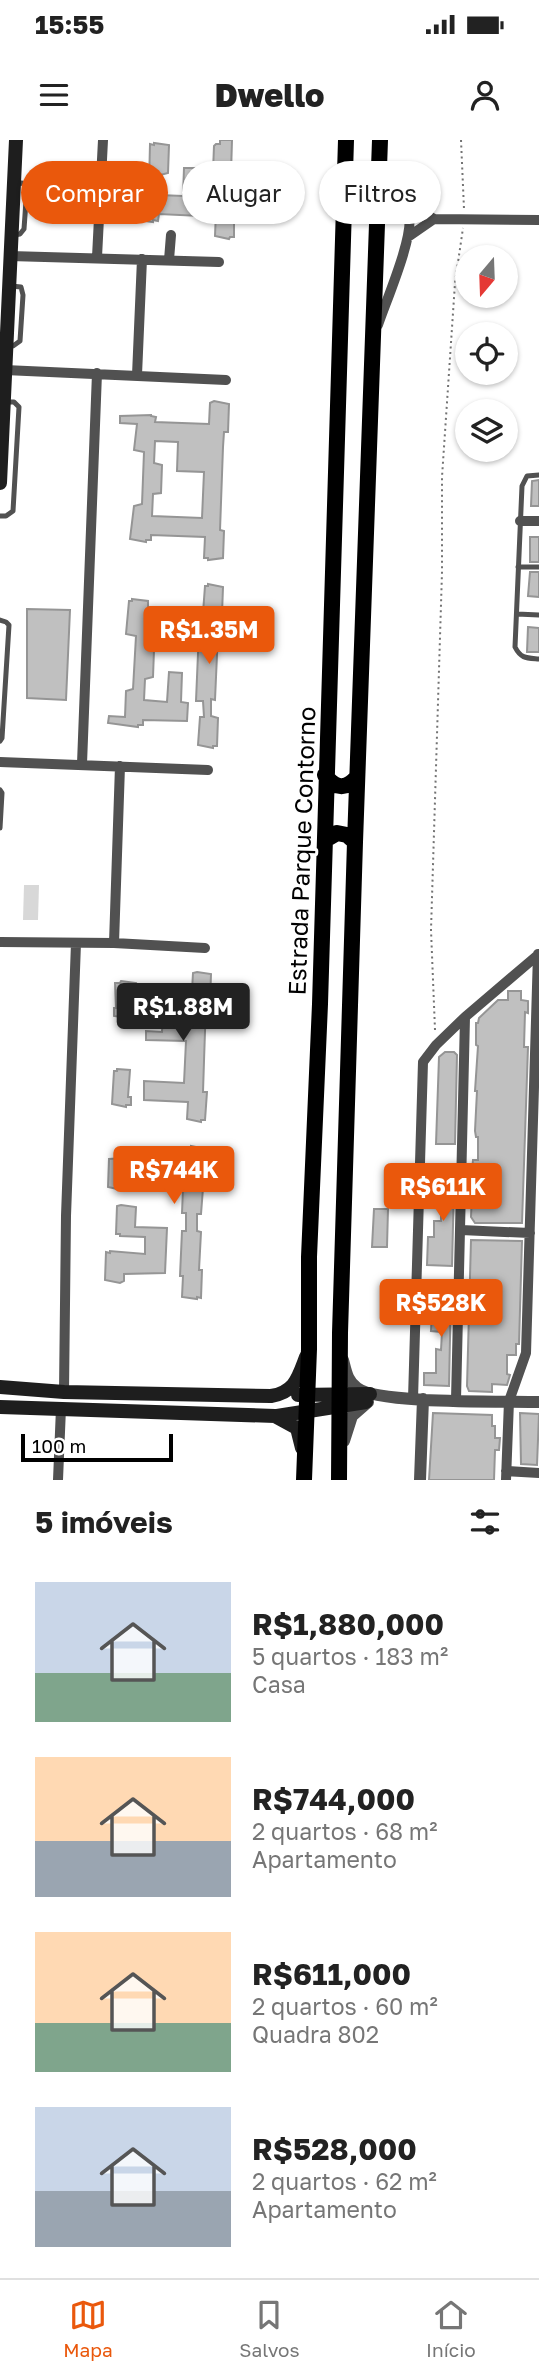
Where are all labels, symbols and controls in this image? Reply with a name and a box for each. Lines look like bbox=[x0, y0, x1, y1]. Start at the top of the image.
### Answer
text: 15:55 bbox=[35, 9, 104, 40]
icon: menu bbox=[35, 76, 73, 114]
text: Dwello bbox=[215, 76, 324, 114]
icon: person bbox=[466, 76, 504, 114]
chip: Comprar bbox=[21, 161, 168, 224]
chip: Alugar bbox=[182, 161, 305, 224]
chip: Filtros bbox=[319, 161, 441, 224]
north arrow bbox=[455, 245, 518, 308]
map controls bbox=[455, 245, 518, 462]
button: locate bbox=[455, 322, 518, 385]
button: layers bbox=[455, 399, 518, 462]
pin: R$1.35M bbox=[144, 606, 274, 666]
text: R$1.35M bbox=[159, 615, 259, 643]
street label: Estrada Parque Contorno bbox=[281, 706, 321, 996]
pin: R$1.88M bbox=[118, 984, 248, 1043]
text: R$1.88M bbox=[133, 992, 233, 1020]
pin: R$744K bbox=[117, 1146, 231, 1206]
text: R$744K bbox=[129, 1155, 219, 1183]
pin: R$611K bbox=[386, 1164, 500, 1223]
text: R$611K bbox=[400, 1172, 486, 1200]
pin: R$528K bbox=[384, 1280, 498, 1339]
text: R$528K bbox=[396, 1288, 486, 1316]
scale bar bbox=[21, 1431, 173, 1463]
text: 100 m bbox=[32, 1434, 86, 1457]
icon: filters bbox=[466, 1503, 504, 1541]
text: 5 imóveis bbox=[35, 1504, 173, 1540]
text: R$1,880,000 bbox=[252, 1606, 444, 1642]
icon: home bbox=[91, 1610, 175, 1694]
text: 5 quartos · 183 m² bbox=[252, 1642, 448, 1670]
text: Casa bbox=[252, 1670, 306, 1698]
text: R$744,000 bbox=[252, 1781, 415, 1817]
icon: home bbox=[91, 1785, 175, 1869]
text: 2 quartos · 68 m² bbox=[252, 1817, 438, 1845]
text: Apartamento bbox=[252, 1845, 397, 1873]
text: R$611,000 bbox=[252, 1956, 411, 1992]
icon: home bbox=[91, 1960, 175, 2044]
text: 2 quartos · 60 m² bbox=[252, 1992, 438, 2020]
text: Quadra 802 bbox=[252, 2020, 379, 2048]
text: R$528,000 bbox=[252, 2131, 417, 2167]
icon: home bbox=[91, 2135, 175, 2219]
text: 2 quartos · 62 m² bbox=[252, 2167, 437, 2195]
text: Apartamento bbox=[252, 2195, 397, 2223]
tab: Mapa bbox=[63, 2296, 113, 2361]
tab: Salvos bbox=[239, 2296, 300, 2361]
tab: Início bbox=[426, 2296, 476, 2361]

